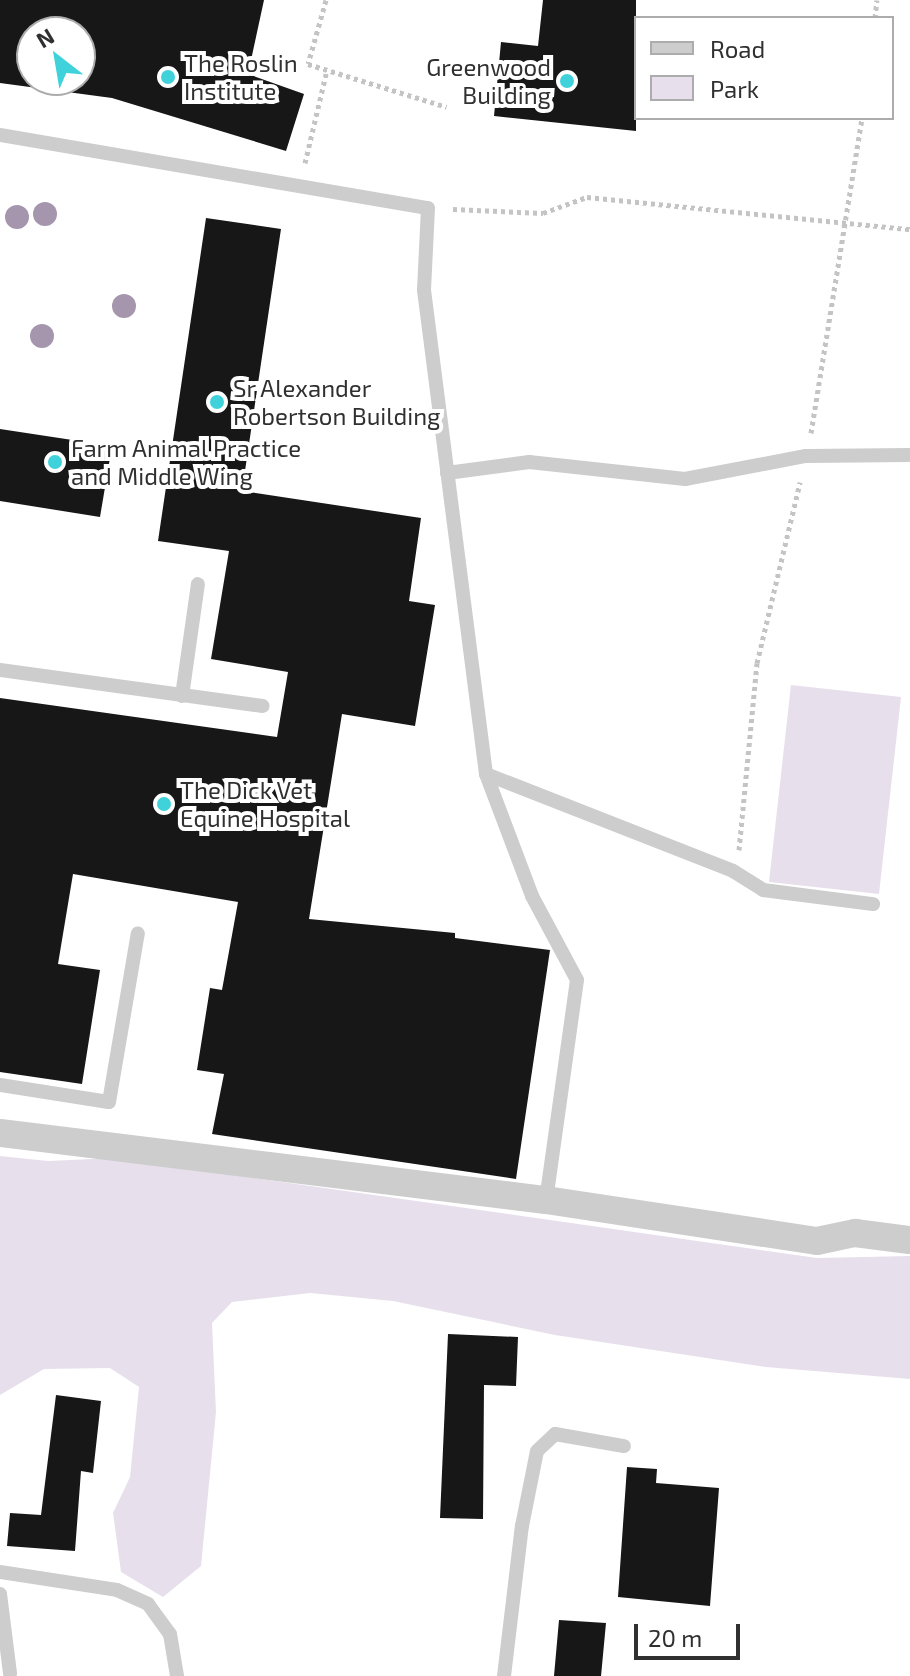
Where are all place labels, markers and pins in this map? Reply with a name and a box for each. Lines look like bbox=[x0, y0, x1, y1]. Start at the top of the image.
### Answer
place label: The Roslin Institute bbox=[184, 49, 298, 105]
place label: Greenwood Building bbox=[426, 53, 551, 109]
marker: The Roslin Institute bbox=[159, 68, 177, 86]
marker: Greenwood Building bbox=[558, 72, 576, 90]
place label: Sr Alexander Robertson Building bbox=[233, 374, 440, 430]
marker: Sr Alexander Robertson Building bbox=[208, 393, 226, 411]
place label: Farm Animal Practice and Middle Wing bbox=[71, 434, 302, 490]
marker: Farm Animal Practice and Middle Wing bbox=[46, 453, 64, 471]
place label: The Dick Vet Equine Hospital bbox=[180, 776, 350, 832]
marker: The Dick Vet Equine Hospital bbox=[155, 795, 173, 813]

